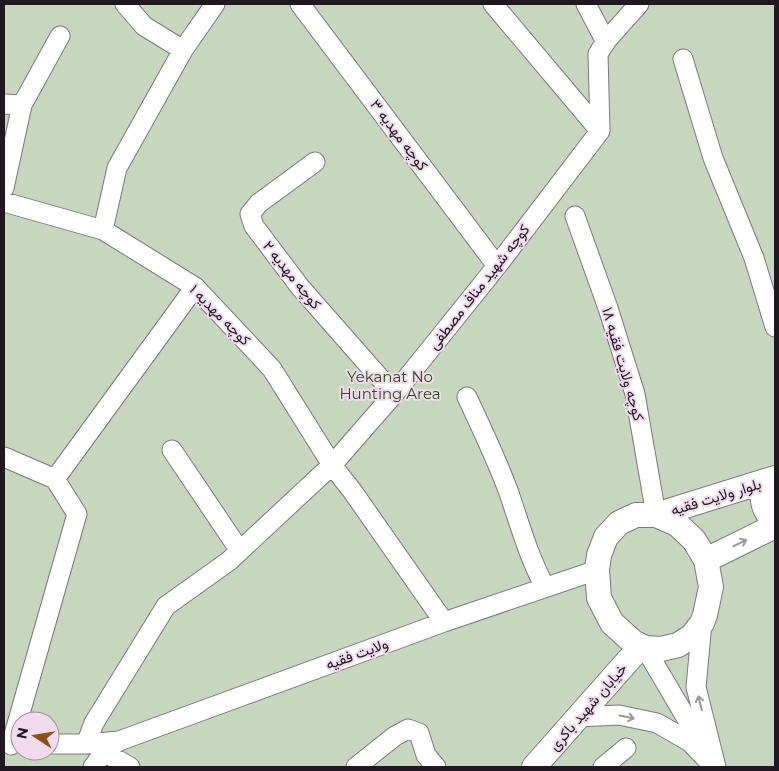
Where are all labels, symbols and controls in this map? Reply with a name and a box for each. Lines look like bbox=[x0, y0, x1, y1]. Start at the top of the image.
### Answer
street label: کوچه مهدیه ۳ bbox=[365, 95, 433, 175]
street label: کوچه شهید مناف مصطفی bbox=[424, 220, 534, 354]
street label: کوچه مهدیه ۲ bbox=[258, 237, 326, 314]
street label: کوچه مهدیه ۱ bbox=[185, 280, 255, 350]
street label: کوچه ولایت فقیه ۱۸ bbox=[597, 305, 649, 424]
park label: Yekanat No Hunting Area bbox=[339, 367, 441, 403]
street label: بلوار ولایت فقیه bbox=[668, 474, 763, 519]
one-way arrow bbox=[733, 538, 748, 548]
street label: ولایت فقیه bbox=[323, 633, 391, 674]
street label: خیابان شهید باکری bbox=[544, 659, 632, 755]
one-way arrow bbox=[695, 695, 704, 711]
north arrow bbox=[10, 711, 60, 761]
one-way arrow bbox=[618, 713, 634, 722]
text: N bbox=[12, 726, 32, 741]

